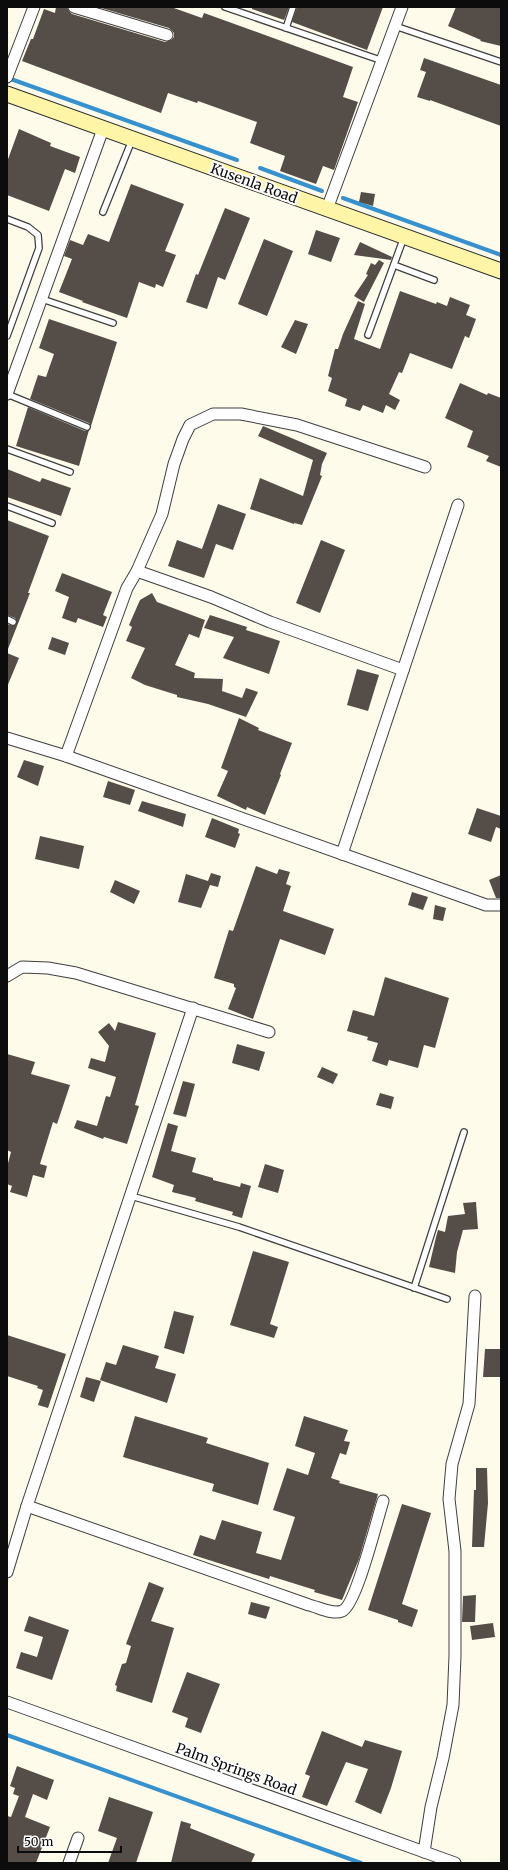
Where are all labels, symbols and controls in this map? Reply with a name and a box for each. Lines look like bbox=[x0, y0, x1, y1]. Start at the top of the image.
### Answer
street label: Kusenla Road bbox=[208, 159, 300, 207]
street label: Palm Springs Road bbox=[173, 1739, 299, 1799]
scale bar bbox=[18, 1828, 121, 1854]
text: 50 m bbox=[24, 1834, 53, 1849]

